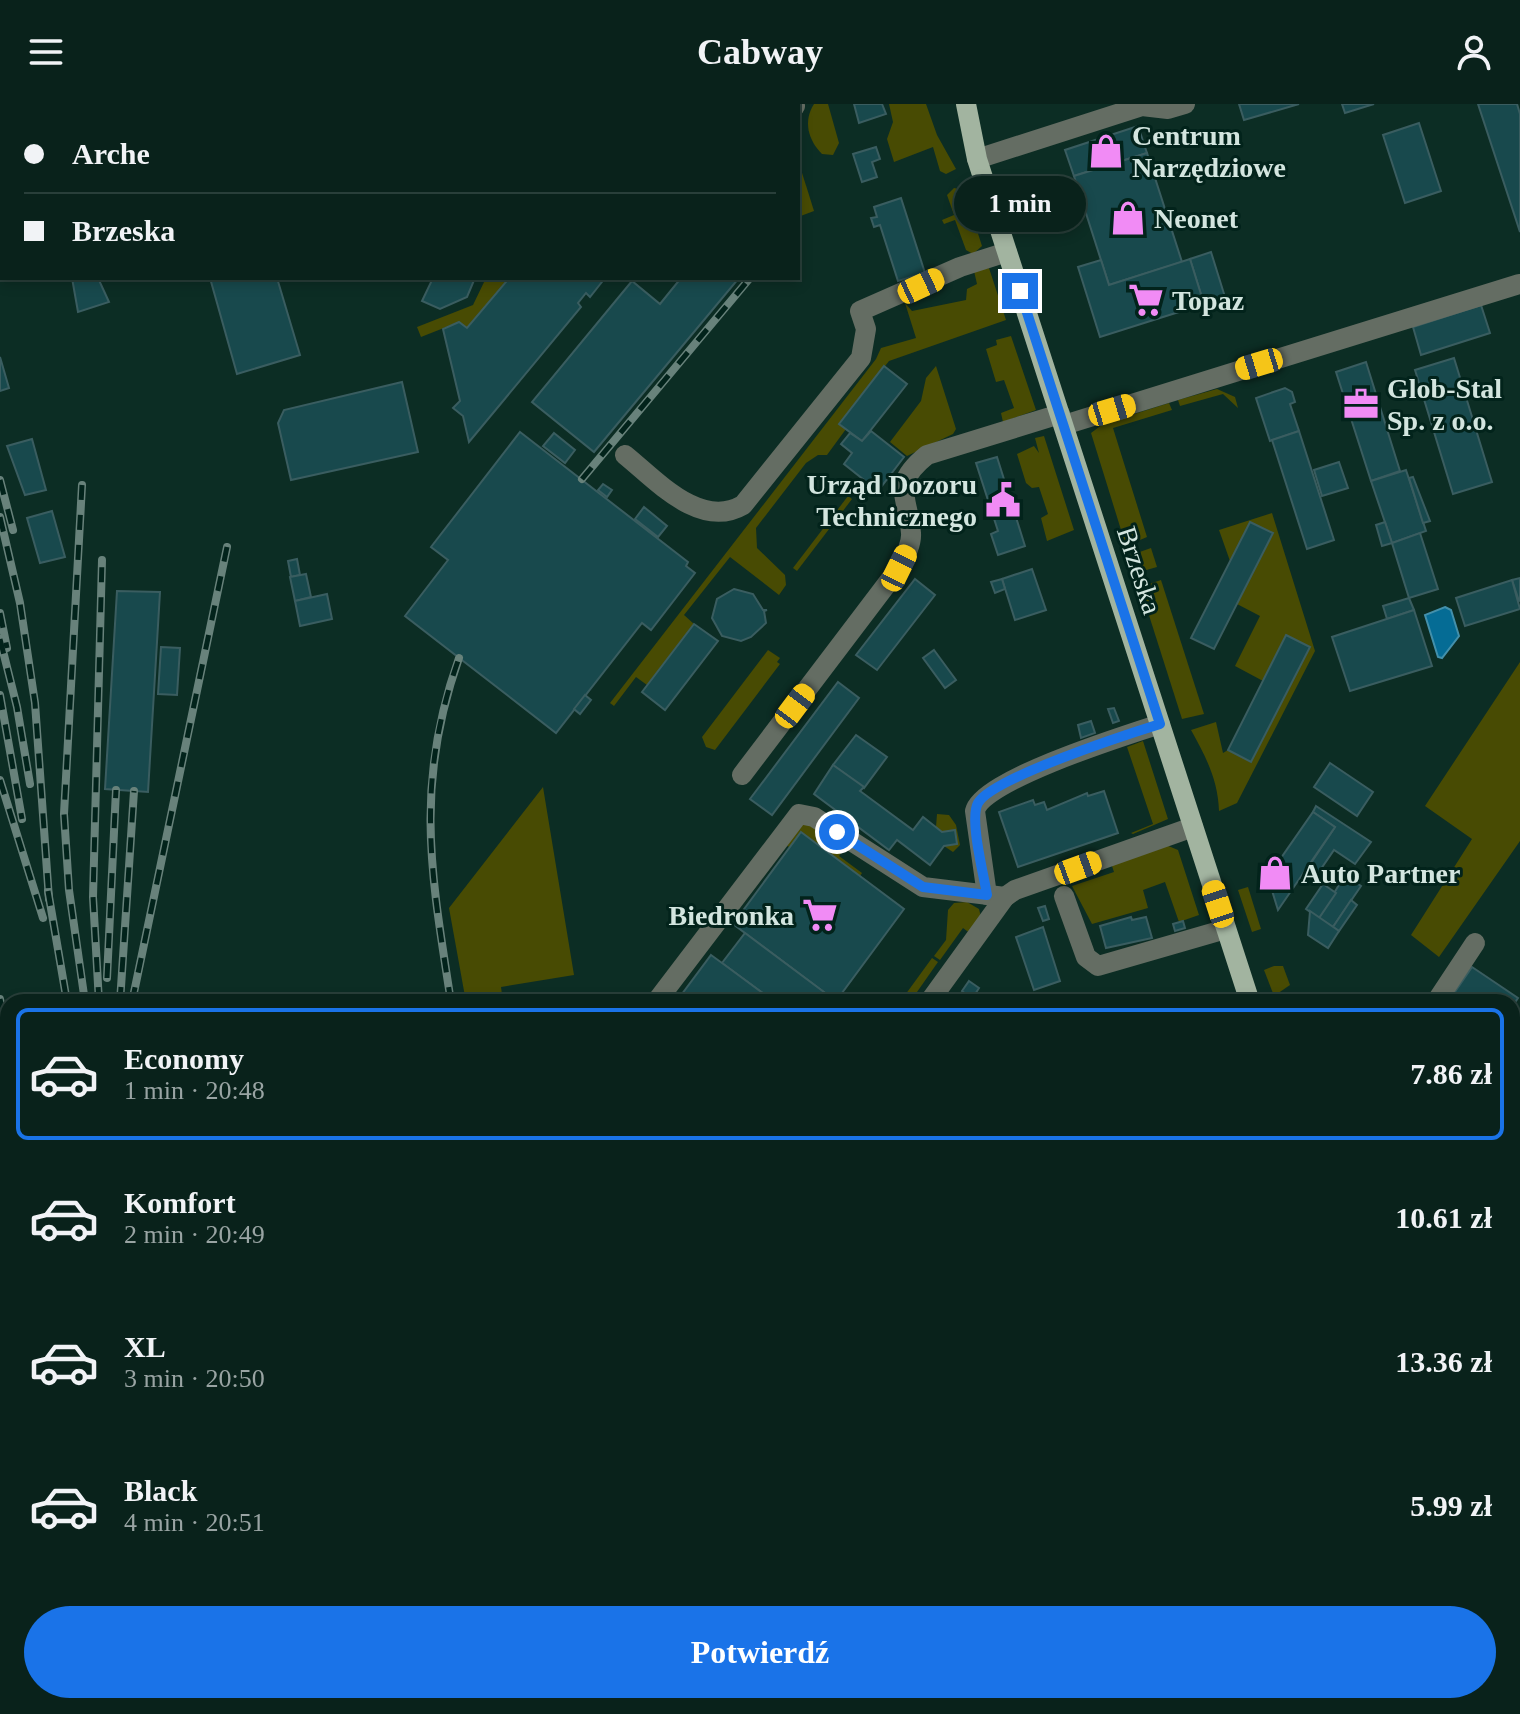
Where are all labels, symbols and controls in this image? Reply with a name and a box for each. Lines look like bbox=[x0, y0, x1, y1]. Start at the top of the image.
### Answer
icon: menu bbox=[24, 30, 68, 74]
icon: person bbox=[1452, 30, 1496, 74]
text: Cabway bbox=[697, 32, 823, 72]
place label: Centrum Narzędziowe bbox=[1132, 120, 1286, 183]
shop icon: Centrum Narzędziowe bbox=[1087, 132, 1125, 170]
text: Arche bbox=[72, 137, 150, 170]
callout: 1 min bbox=[954, 175, 1086, 231]
text: 1 min bbox=[989, 189, 1051, 218]
shop icon: Neonet bbox=[1109, 199, 1147, 237]
place label: Neonet bbox=[1154, 203, 1239, 234]
text: Brzeska bbox=[72, 214, 175, 247]
car bbox=[894, 265, 948, 307]
route end bbox=[1002, 273, 1038, 309]
supermarket icon: Topaz bbox=[1127, 281, 1165, 319]
place label: Topaz bbox=[1172, 285, 1244, 316]
car bbox=[1233, 346, 1285, 382]
place label: Glob-Stal Sp. z o.o. bbox=[1387, 373, 1502, 436]
office icon: Glob-Stal Sp. z o.o. bbox=[1342, 385, 1380, 423]
car bbox=[1086, 392, 1138, 428]
place label: Urząd Dozoru Technicznego bbox=[807, 469, 977, 532]
public building icon: Urząd Dozoru Technicznego bbox=[984, 481, 1022, 519]
street label: Brzeska bbox=[1111, 522, 1168, 618]
car bbox=[878, 541, 920, 595]
car bbox=[771, 680, 819, 732]
route start bbox=[819, 814, 855, 850]
car bbox=[1051, 849, 1105, 887]
shop icon: Auto Partner bbox=[1256, 854, 1294, 892]
place label: Auto Partner bbox=[1301, 858, 1460, 889]
car bbox=[1199, 877, 1237, 931]
supermarket icon: Biedronka bbox=[801, 896, 839, 934]
place label: Biedronka bbox=[668, 900, 794, 931]
icon: car bbox=[28, 1038, 100, 1110]
text: Economy bbox=[124, 1042, 244, 1075]
text: 7.86 zł bbox=[1410, 1057, 1492, 1090]
text: 1 min · 20:48 bbox=[124, 1076, 265, 1105]
icon: car bbox=[28, 1182, 100, 1254]
text: Komfort bbox=[124, 1186, 236, 1219]
text: 10.61 zł bbox=[1395, 1201, 1492, 1234]
text: 2 min · 20:49 bbox=[124, 1220, 265, 1249]
icon: car bbox=[28, 1326, 100, 1398]
text: XL bbox=[124, 1330, 166, 1363]
text: 13.36 zł bbox=[1395, 1345, 1492, 1378]
text: 3 min · 20:50 bbox=[124, 1364, 265, 1393]
icon: car bbox=[28, 1470, 100, 1542]
text: Black bbox=[124, 1474, 197, 1507]
text: 5.99 zł bbox=[1410, 1489, 1492, 1522]
text: 4 min · 20:51 bbox=[124, 1508, 265, 1537]
button: Potwierdź bbox=[24, 1606, 1496, 1698]

